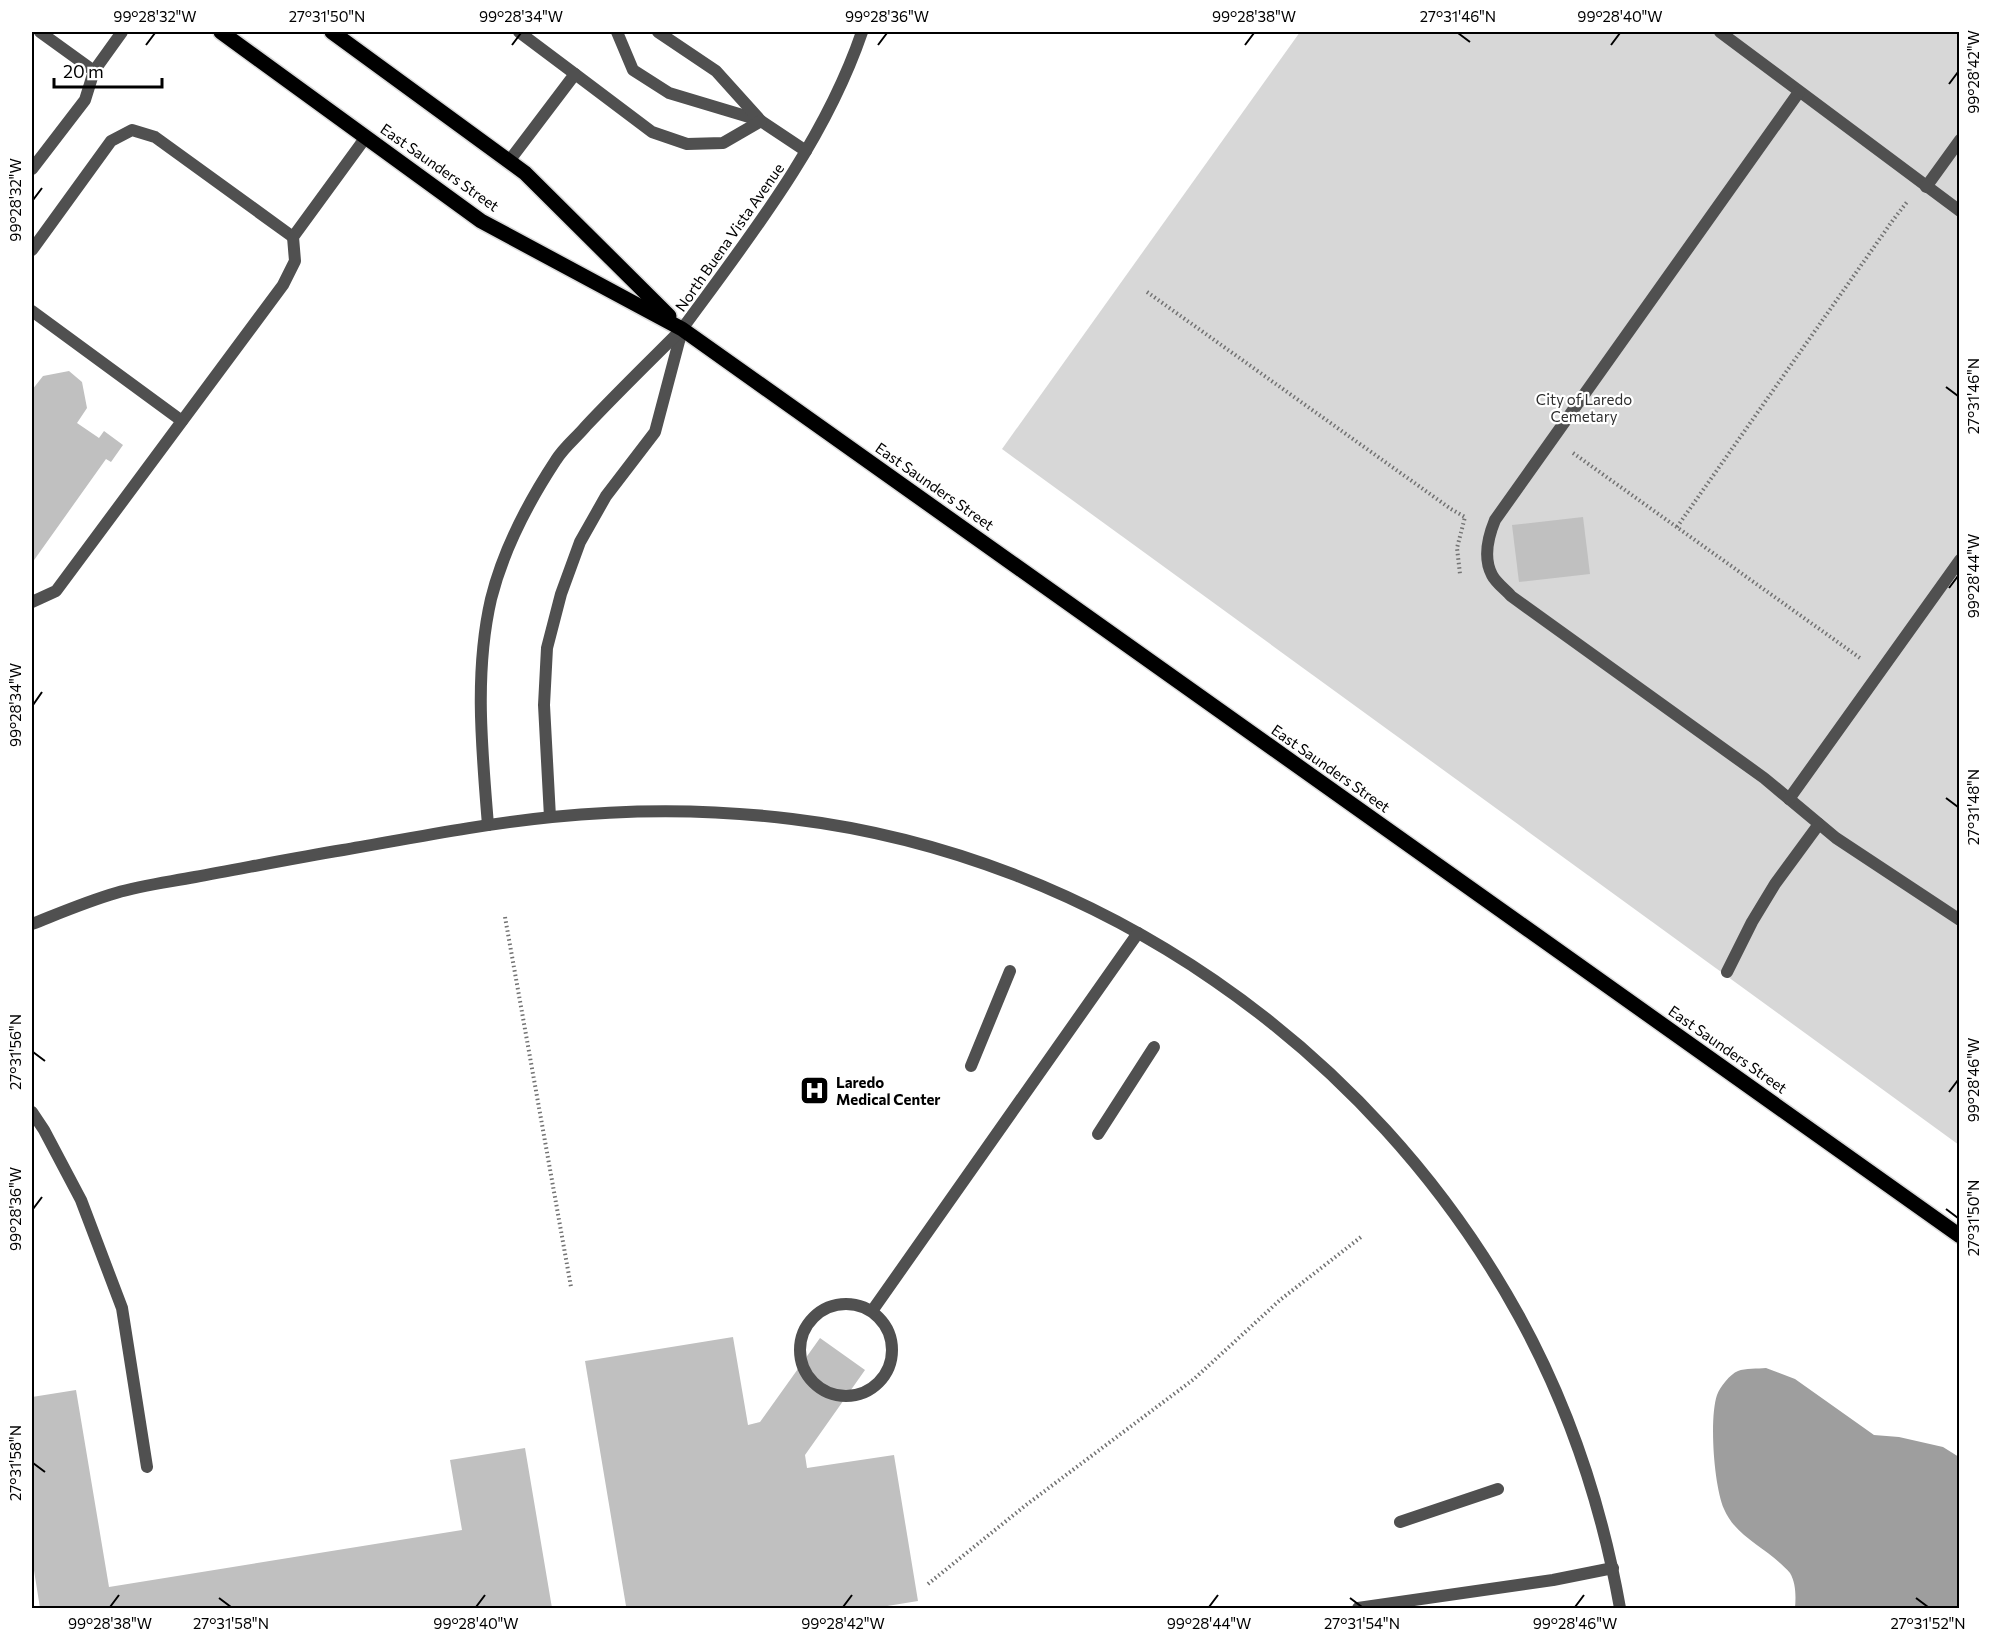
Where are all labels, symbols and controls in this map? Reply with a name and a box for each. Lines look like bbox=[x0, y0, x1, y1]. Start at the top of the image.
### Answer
text: 99°28'32"W bbox=[113, 7, 197, 25]
text: 27°31'50"N bbox=[289, 7, 365, 25]
text: 99°28'34"W bbox=[479, 7, 563, 25]
text: 99°28'36"W bbox=[845, 7, 929, 25]
text: 99°28'38"W bbox=[1212, 7, 1296, 25]
text: 27°31'46"N bbox=[1420, 7, 1496, 25]
text: 99°28'40"W bbox=[1577, 7, 1663, 25]
text: 99°28'42"W bbox=[1964, 30, 1982, 114]
scale bar bbox=[54, 51, 162, 89]
text: 20 m bbox=[63, 60, 104, 82]
street label: East Saunders Street bbox=[377, 119, 503, 215]
text: 99°28'32"W bbox=[6, 158, 24, 242]
street label: North Buena Vista Avenue bbox=[671, 159, 787, 315]
text: 27°31'46"N bbox=[1964, 358, 1982, 434]
park label: City of Laredo Cemetary bbox=[1536, 390, 1632, 425]
street label: East Saunders Street bbox=[872, 438, 998, 534]
text: 99°28'44"W bbox=[1964, 534, 1982, 618]
text: 99°28'34"W bbox=[6, 663, 24, 747]
street label: East Saunders Street bbox=[1268, 720, 1394, 816]
text: 27°31'48"N bbox=[1964, 769, 1982, 845]
street label: East Saunders Street bbox=[1665, 1001, 1791, 1097]
text: 27°31'56"N bbox=[6, 1014, 24, 1090]
text: 99°28'46"W bbox=[1964, 1038, 1982, 1122]
place label: Laredo Medical Center bbox=[836, 1073, 941, 1108]
hospital icon: Laredo Medical Center bbox=[799, 1075, 831, 1107]
text: 99°28'36"W bbox=[6, 1167, 24, 1251]
text: 27°31'50"N bbox=[1964, 1180, 1982, 1256]
text: 27°31'58"N bbox=[6, 1425, 24, 1501]
text: 99°28'38"W bbox=[68, 1614, 152, 1632]
text: 27°31'58"N bbox=[193, 1614, 269, 1632]
text: 99°28'40"W bbox=[433, 1614, 519, 1632]
text: 99°28'42"W bbox=[801, 1614, 885, 1632]
text: 99°28'44"W bbox=[1167, 1614, 1251, 1632]
text: 27°31'54"N bbox=[1324, 1614, 1400, 1632]
text: 99°28'46"W bbox=[1533, 1614, 1617, 1632]
text: 27°31'52"N bbox=[1890, 1614, 1966, 1632]

